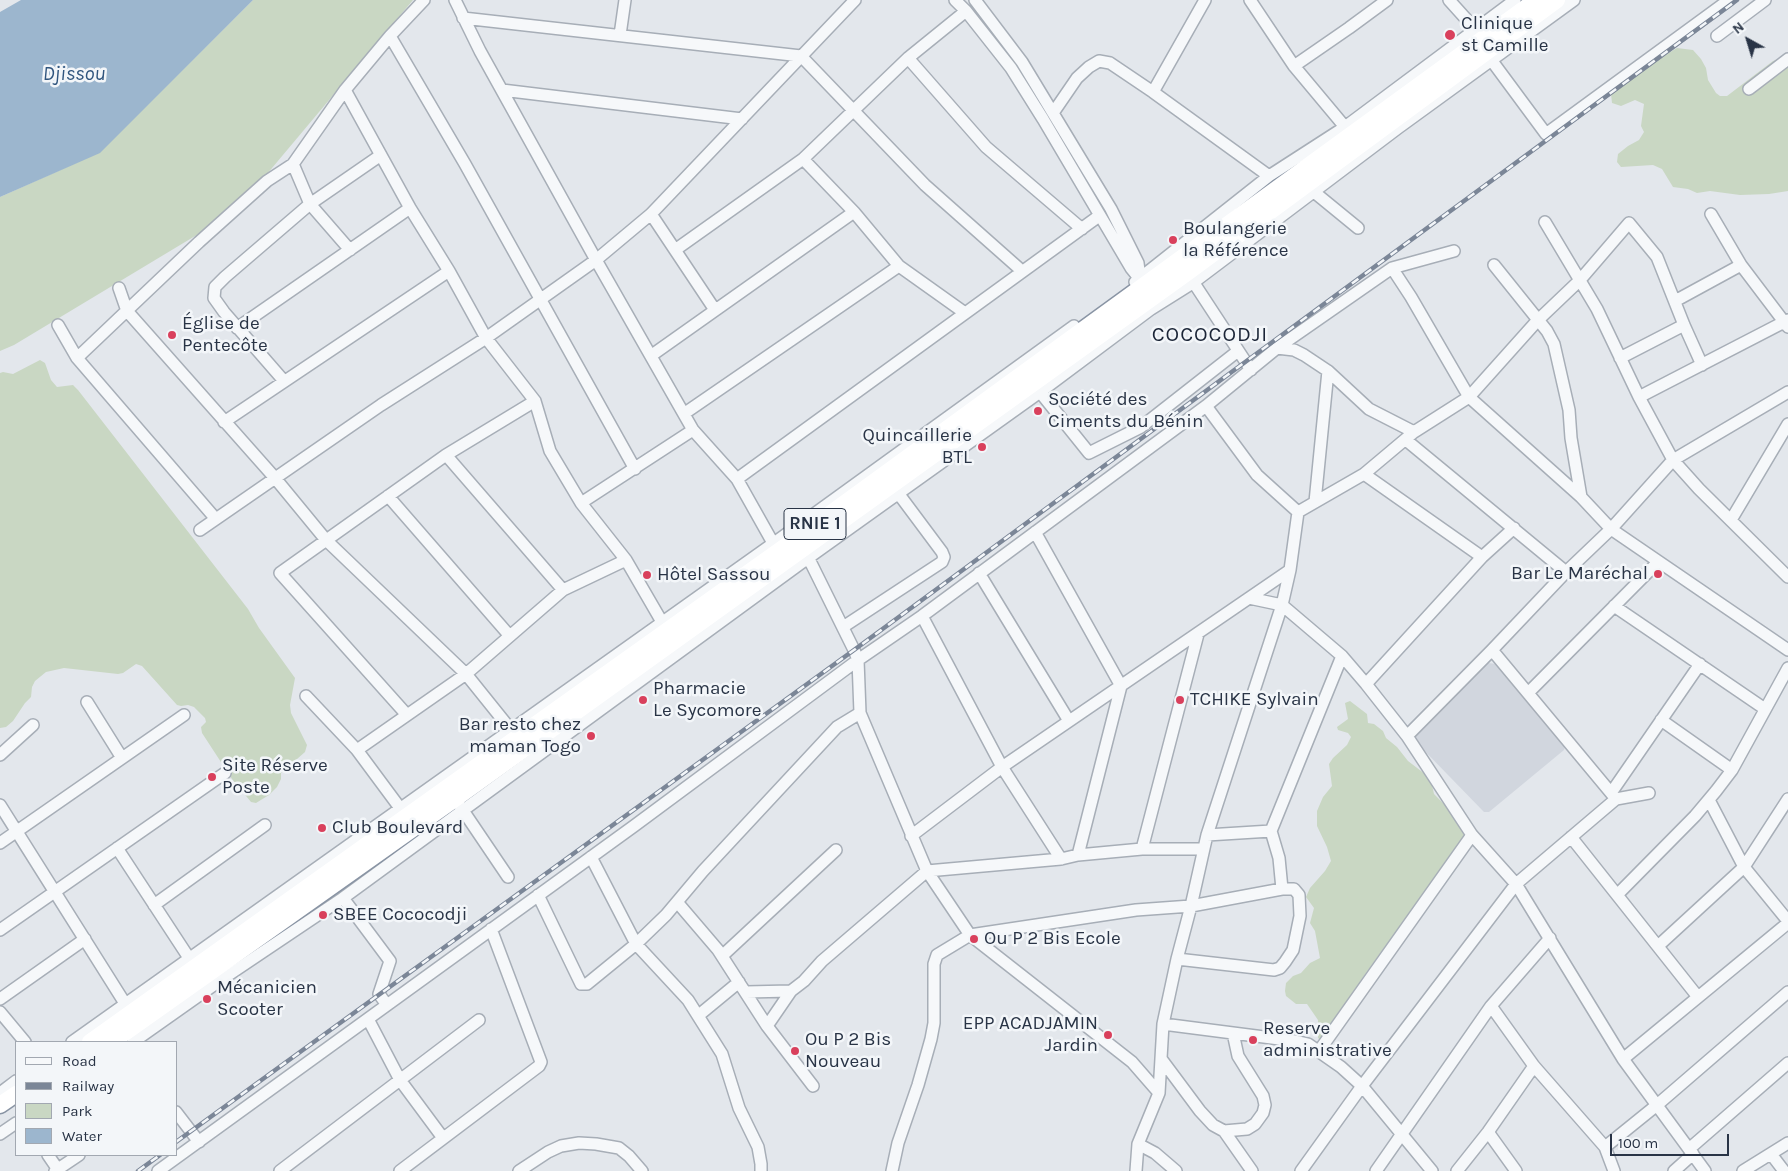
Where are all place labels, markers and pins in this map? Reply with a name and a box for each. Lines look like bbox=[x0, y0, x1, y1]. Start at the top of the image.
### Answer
place label: Clinique st Camille bbox=[1461, 13, 1549, 57]
marker: Clinique st Camille bbox=[1443, 28, 1457, 42]
place label: Boulangerie la Référence bbox=[1183, 218, 1289, 262]
marker: Boulangerie la Référence bbox=[1167, 234, 1179, 246]
place label: Église de Pentecôte bbox=[182, 313, 268, 357]
marker: Église de Pentecôte bbox=[166, 329, 178, 341]
place label: Société des Ciments du Bénin bbox=[1048, 389, 1203, 433]
marker: Société des Ciments du Bénin bbox=[1032, 405, 1044, 417]
place label: Quincaillerie BTL bbox=[862, 425, 972, 469]
marker: Quincaillerie BTL bbox=[976, 441, 988, 453]
place label: Bar Le Maréchal bbox=[1511, 563, 1648, 585]
place label: Hôtel Sassou bbox=[657, 564, 771, 586]
marker: Bar Le Maréchal bbox=[1652, 568, 1664, 580]
marker: Hôtel Sassou bbox=[641, 569, 653, 581]
place label: Pharmacie Le Sycomore bbox=[653, 678, 761, 722]
place label: TCHIKE Sylvain bbox=[1190, 689, 1319, 711]
marker: Pharmacie Le Sycomore bbox=[637, 694, 649, 706]
marker: TCHIKE Sylvain bbox=[1174, 694, 1186, 706]
place label: Bar resto chez maman Togo bbox=[459, 714, 581, 758]
marker: Bar resto chez maman Togo bbox=[585, 730, 597, 742]
place label: Site Réserve Poste bbox=[222, 755, 328, 799]
marker: Site Réserve Poste bbox=[206, 771, 218, 783]
place label: Club Boulevard bbox=[332, 817, 463, 839]
marker: Club Boulevard bbox=[316, 822, 328, 834]
place label: SBEE Cococodji bbox=[333, 904, 467, 926]
marker: SBEE Cococodji bbox=[317, 909, 329, 921]
place label: Ou P 2 Bis Ecole bbox=[984, 928, 1121, 950]
marker: Ou P 2 Bis Ecole bbox=[968, 933, 980, 945]
place label: Mécanicien Scooter bbox=[217, 977, 317, 1021]
marker: Mécanicien Scooter bbox=[201, 993, 213, 1005]
place label: EPP ACADJAMIN Jardin bbox=[963, 1013, 1098, 1057]
place label: Reserve administrative bbox=[1263, 1018, 1392, 1062]
place label: Ou P 2 Bis Nouveau bbox=[805, 1029, 891, 1073]
marker: EPP ACADJAMIN Jardin bbox=[1102, 1029, 1114, 1041]
marker: Reserve administrative bbox=[1247, 1034, 1259, 1046]
marker: Ou P 2 Bis Nouveau bbox=[789, 1045, 801, 1057]

